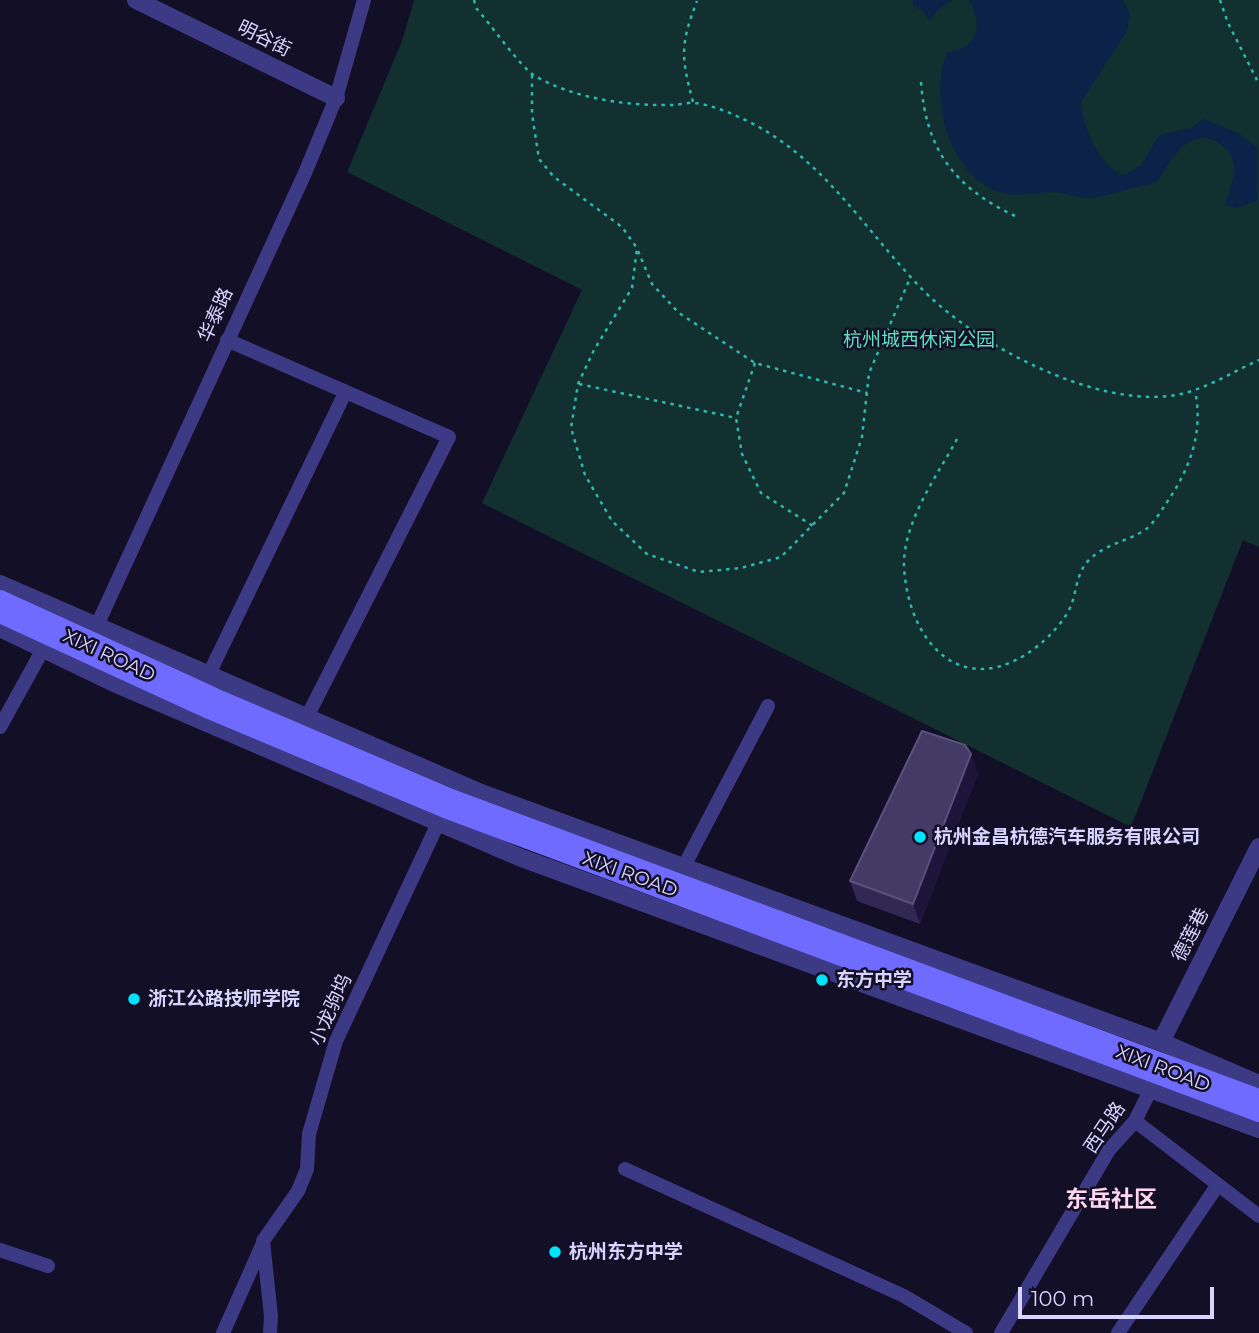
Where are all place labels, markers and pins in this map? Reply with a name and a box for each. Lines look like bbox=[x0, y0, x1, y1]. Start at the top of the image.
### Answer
place label: 杭州金昌杭德汽车服务有限公司 bbox=[934, 826, 1200, 848]
marker: 杭州金昌杭德汽车服务有限公司 bbox=[912, 829, 928, 845]
place label: 东方中学 bbox=[836, 969, 912, 991]
marker: 东方中学 bbox=[814, 972, 830, 988]
place label: 浙江公路技师学院 bbox=[148, 988, 300, 1010]
marker: 浙江公路技师学院 bbox=[126, 991, 142, 1007]
place label: 杭州东方中学 bbox=[569, 1241, 683, 1263]
marker: 杭州东方中学 bbox=[547, 1244, 563, 1260]

